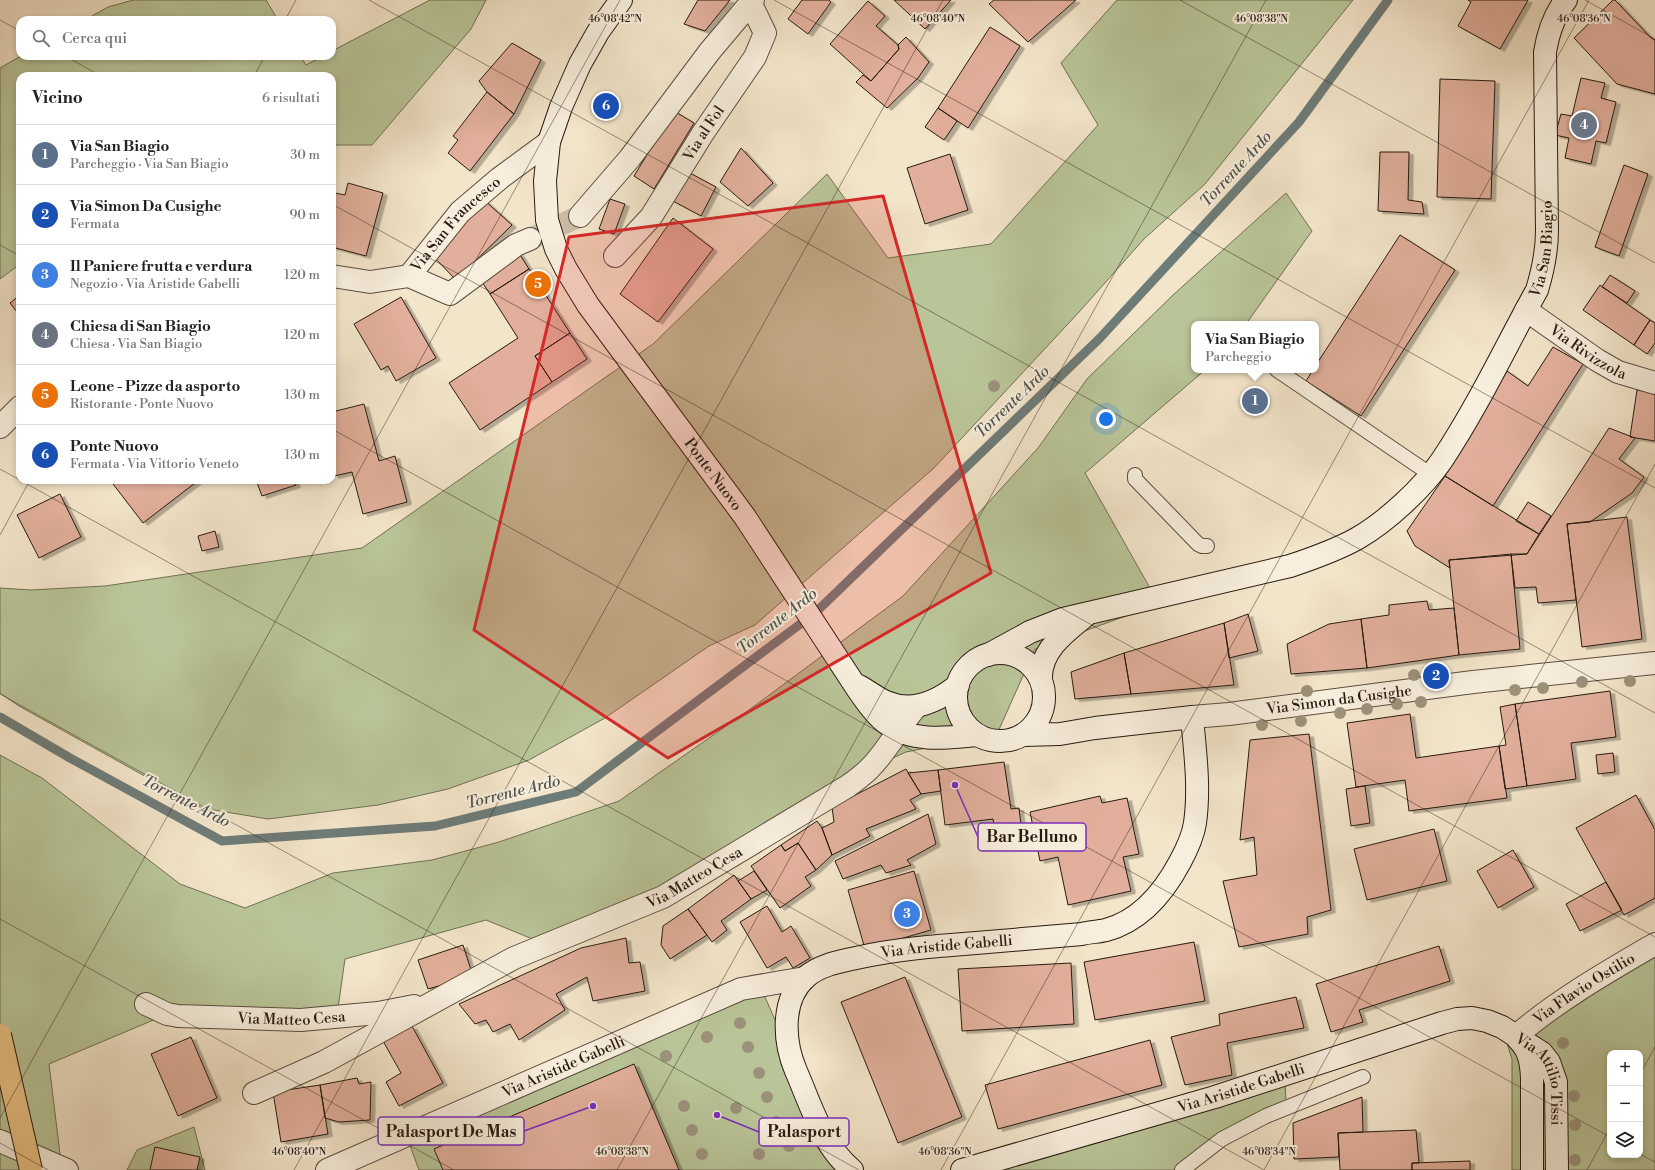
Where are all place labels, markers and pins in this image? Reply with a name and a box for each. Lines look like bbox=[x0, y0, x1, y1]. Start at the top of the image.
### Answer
pin: 6 bbox=[593, 91, 619, 121]
pin: 4 bbox=[1571, 110, 1597, 140]
pin: 5 bbox=[525, 269, 551, 299]
pin: 1 bbox=[1242, 386, 1268, 416]
pin: 2 bbox=[1423, 661, 1449, 691]
callout: Bar Belluno bbox=[978, 823, 1086, 851]
pin: 3 bbox=[894, 899, 920, 929]
callout: Palasport De Mas bbox=[378, 1117, 524, 1145]
callout: Palasport bbox=[759, 1118, 849, 1146]

